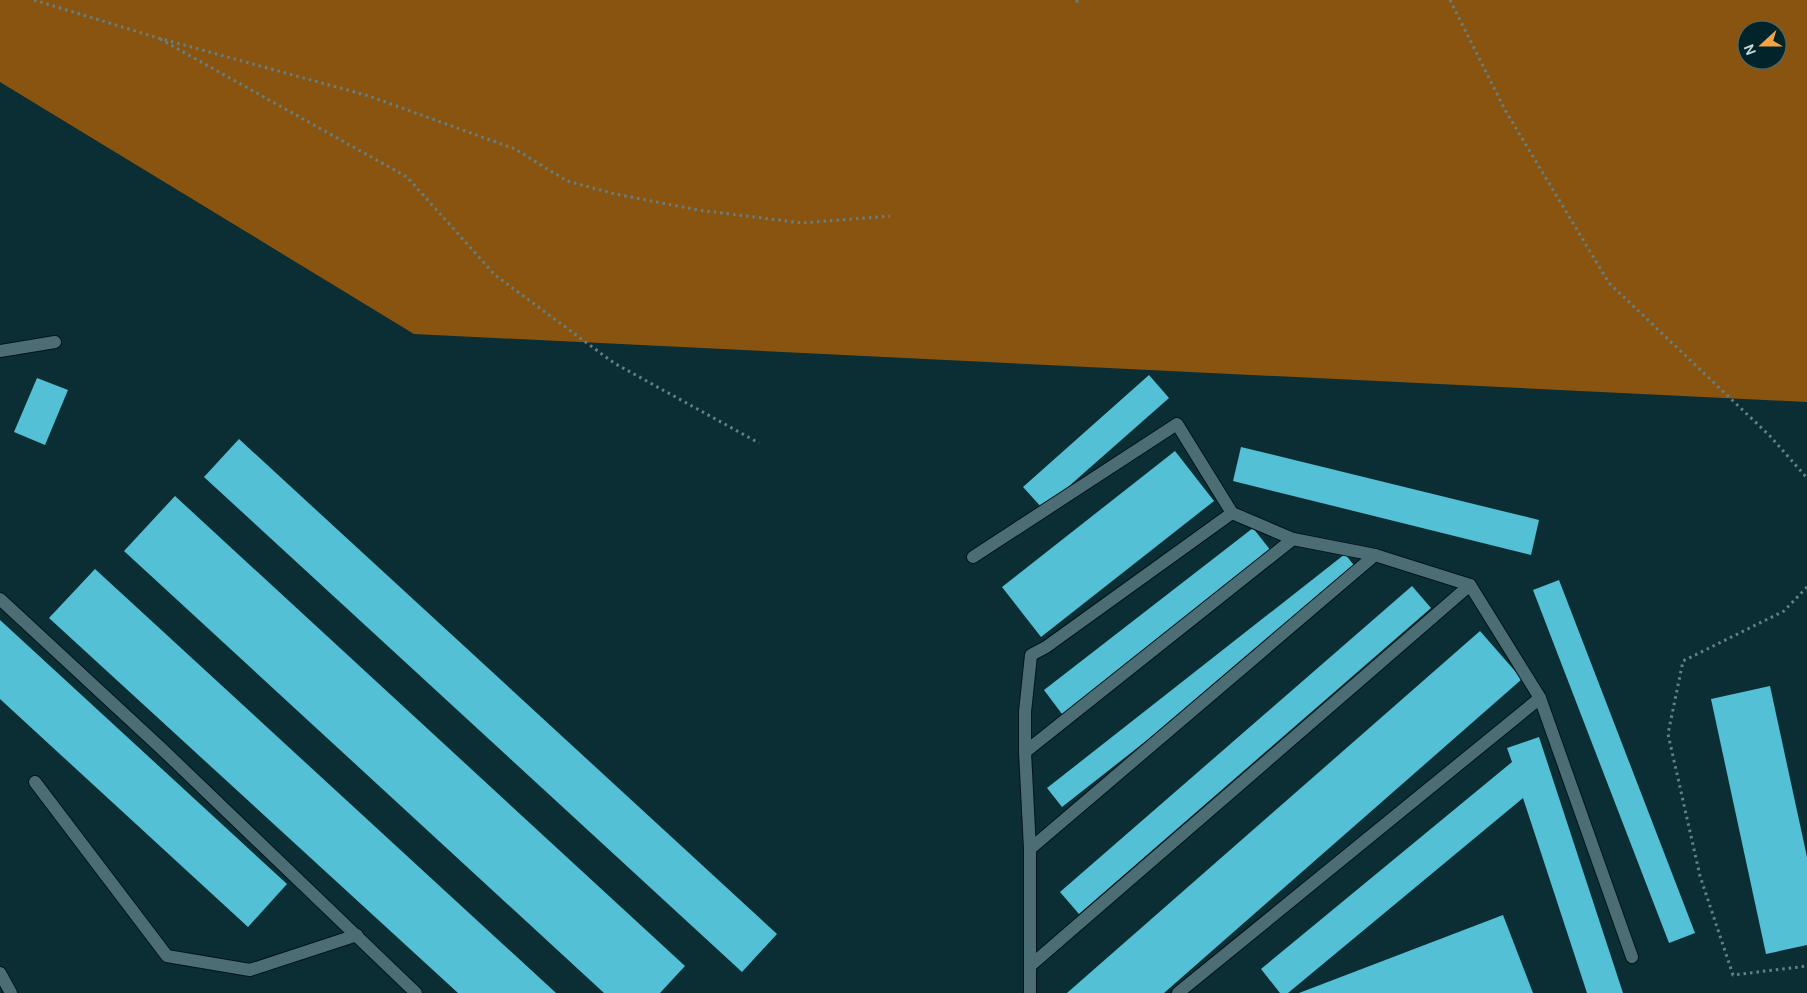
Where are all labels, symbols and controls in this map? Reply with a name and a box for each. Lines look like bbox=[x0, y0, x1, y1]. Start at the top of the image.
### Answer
north arrow bbox=[1737, 20, 1787, 70]
text: N bbox=[1740, 42, 1760, 58]

